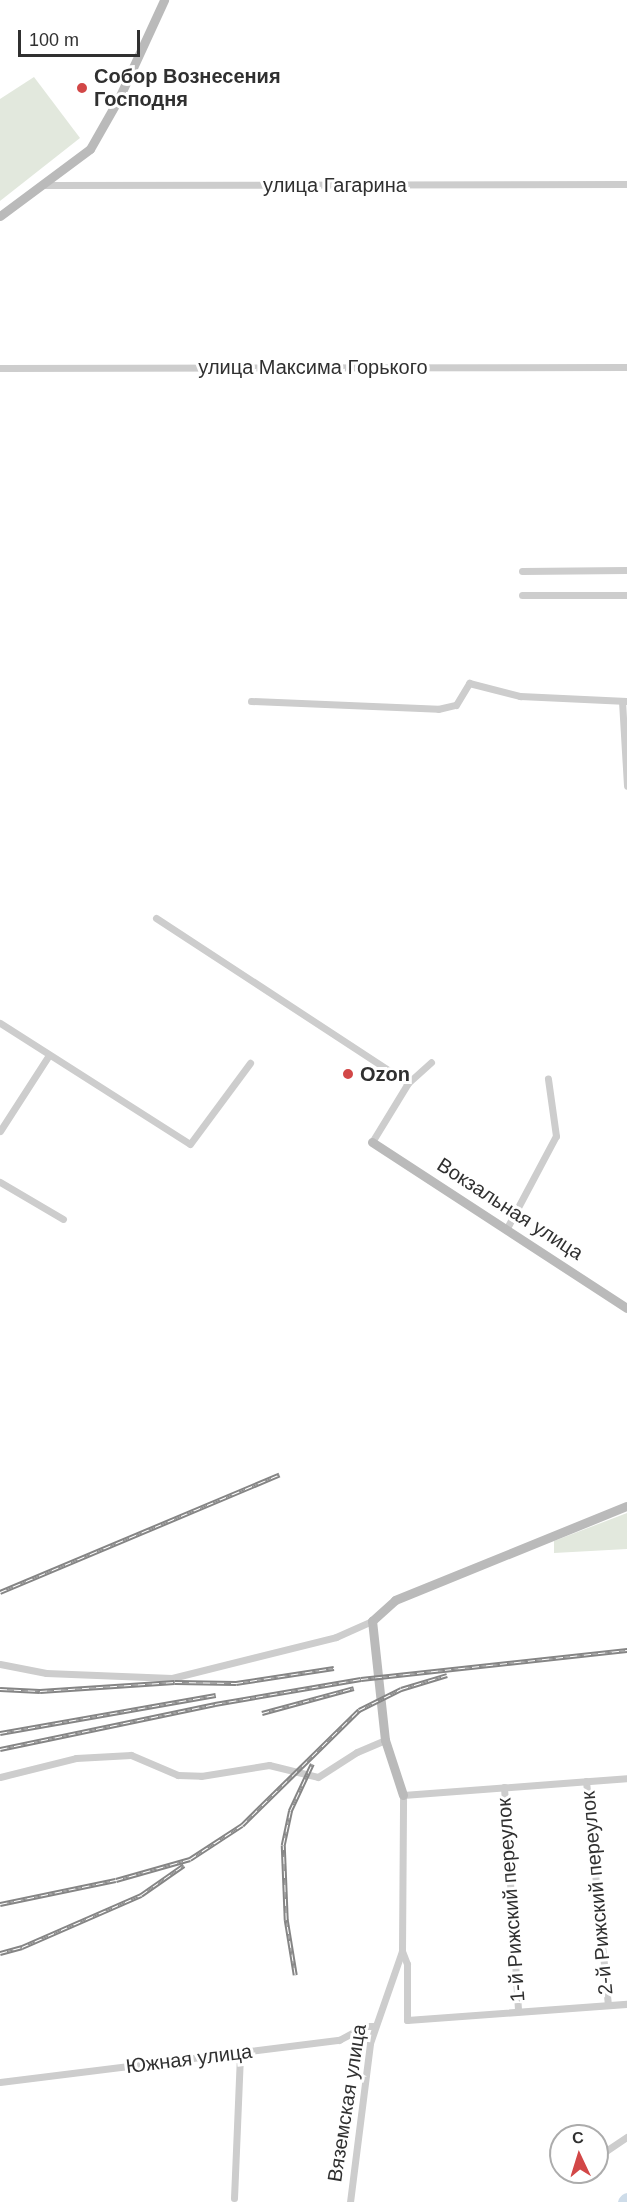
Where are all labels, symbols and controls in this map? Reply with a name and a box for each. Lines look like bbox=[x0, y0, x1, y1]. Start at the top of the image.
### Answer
scale bar bbox=[21, 18, 142, 56]
text: 100 m bbox=[29, 30, 79, 50]
place label: Собор Вознесения Господня bbox=[94, 64, 281, 111]
marker: Собор Вознесения Господня bbox=[75, 81, 89, 95]
street label: улица Гагарина bbox=[263, 173, 407, 197]
street label: улица Максима Горького bbox=[198, 355, 428, 379]
place label: Ozon bbox=[360, 1062, 410, 1086]
marker: Ozon bbox=[341, 1067, 355, 1081]
street label: Вокзальная улица bbox=[432, 1153, 588, 1265]
street label: 2-й Рижский переулок bbox=[576, 1790, 618, 1996]
street label: 1-й Рижский переулок bbox=[492, 1797, 530, 2003]
street label: Вяземская улица bbox=[323, 2022, 371, 2184]
street label: Южная улица bbox=[124, 2039, 254, 2079]
north arrow bbox=[549, 2124, 609, 2184]
text: С bbox=[571, 2129, 584, 2146]

